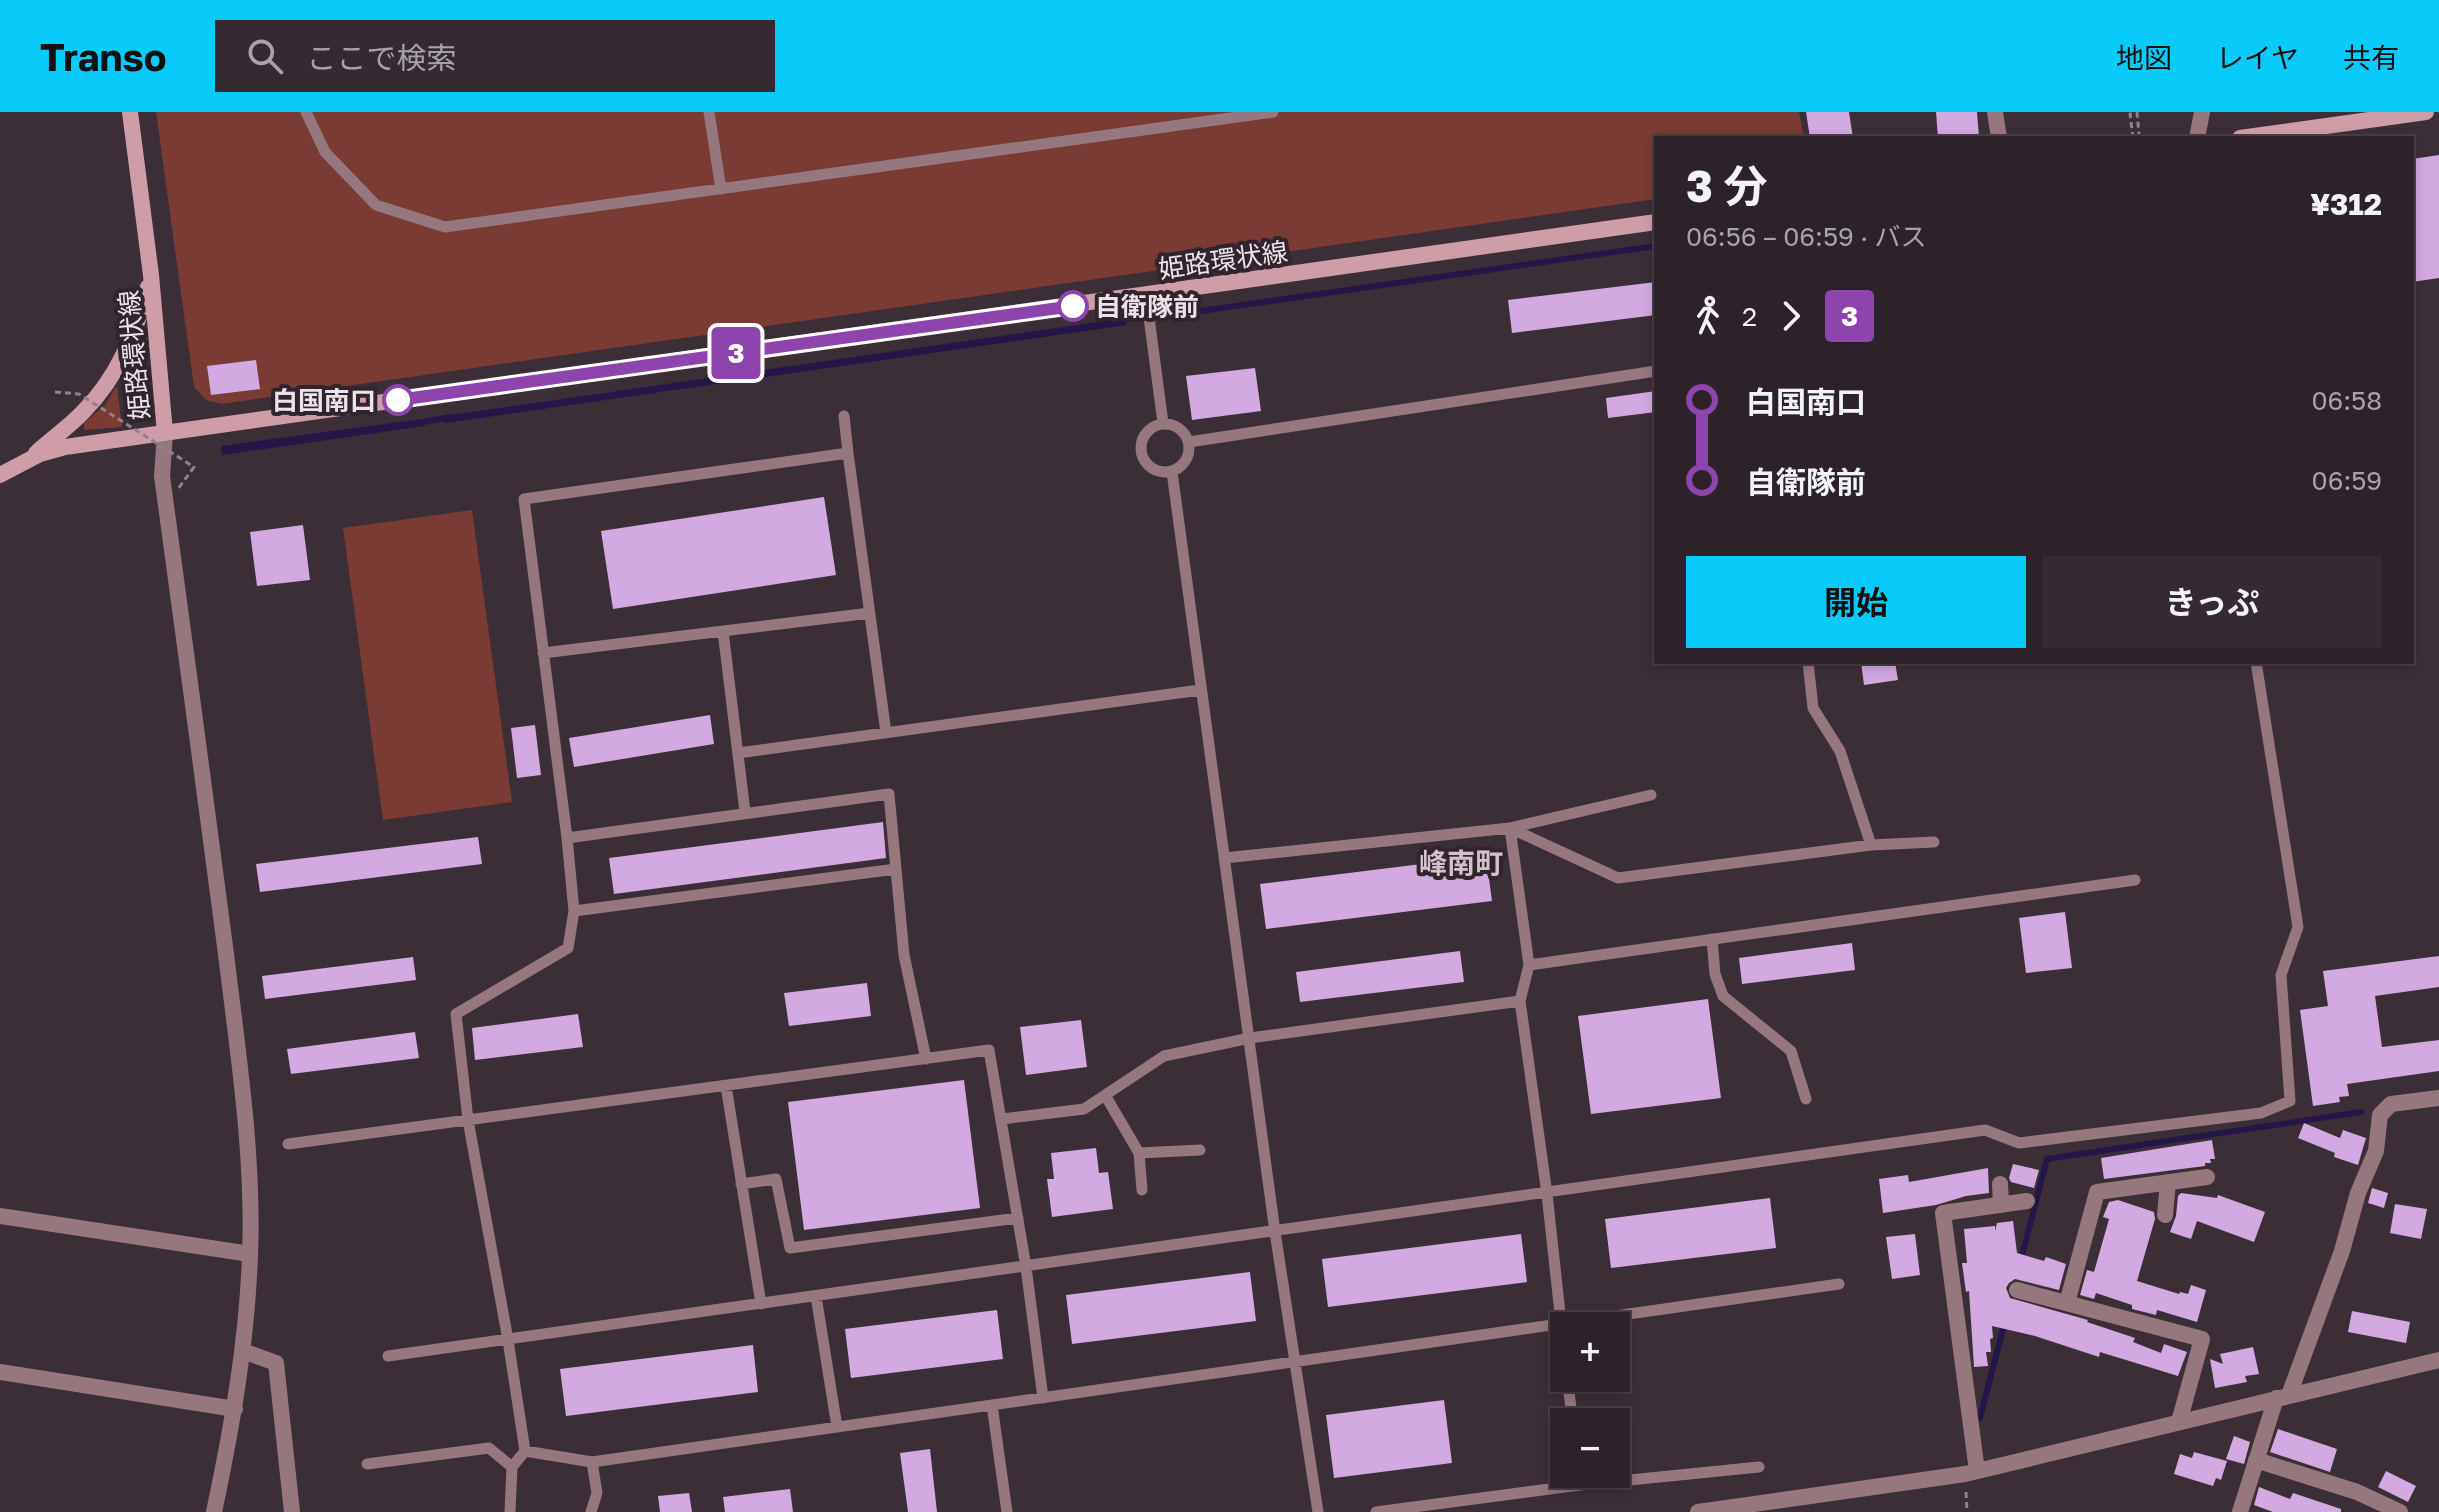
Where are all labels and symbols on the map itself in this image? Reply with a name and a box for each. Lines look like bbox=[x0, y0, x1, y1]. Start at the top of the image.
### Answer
street label: 姫路環状線 bbox=[1156, 236, 1290, 284]
street label: 姫路環状線 bbox=[113, 289, 155, 421]
marker: 自衛隊前 bbox=[1058, 291, 1088, 321]
place label: 自衛隊前 bbox=[1095, 291, 1199, 322]
line badge: 3 bbox=[710, 327, 762, 379]
place label: 白国南口 bbox=[272, 385, 376, 416]
marker: 白国南口 bbox=[383, 385, 413, 415]
district label: 峰南町 bbox=[1419, 846, 1503, 879]

